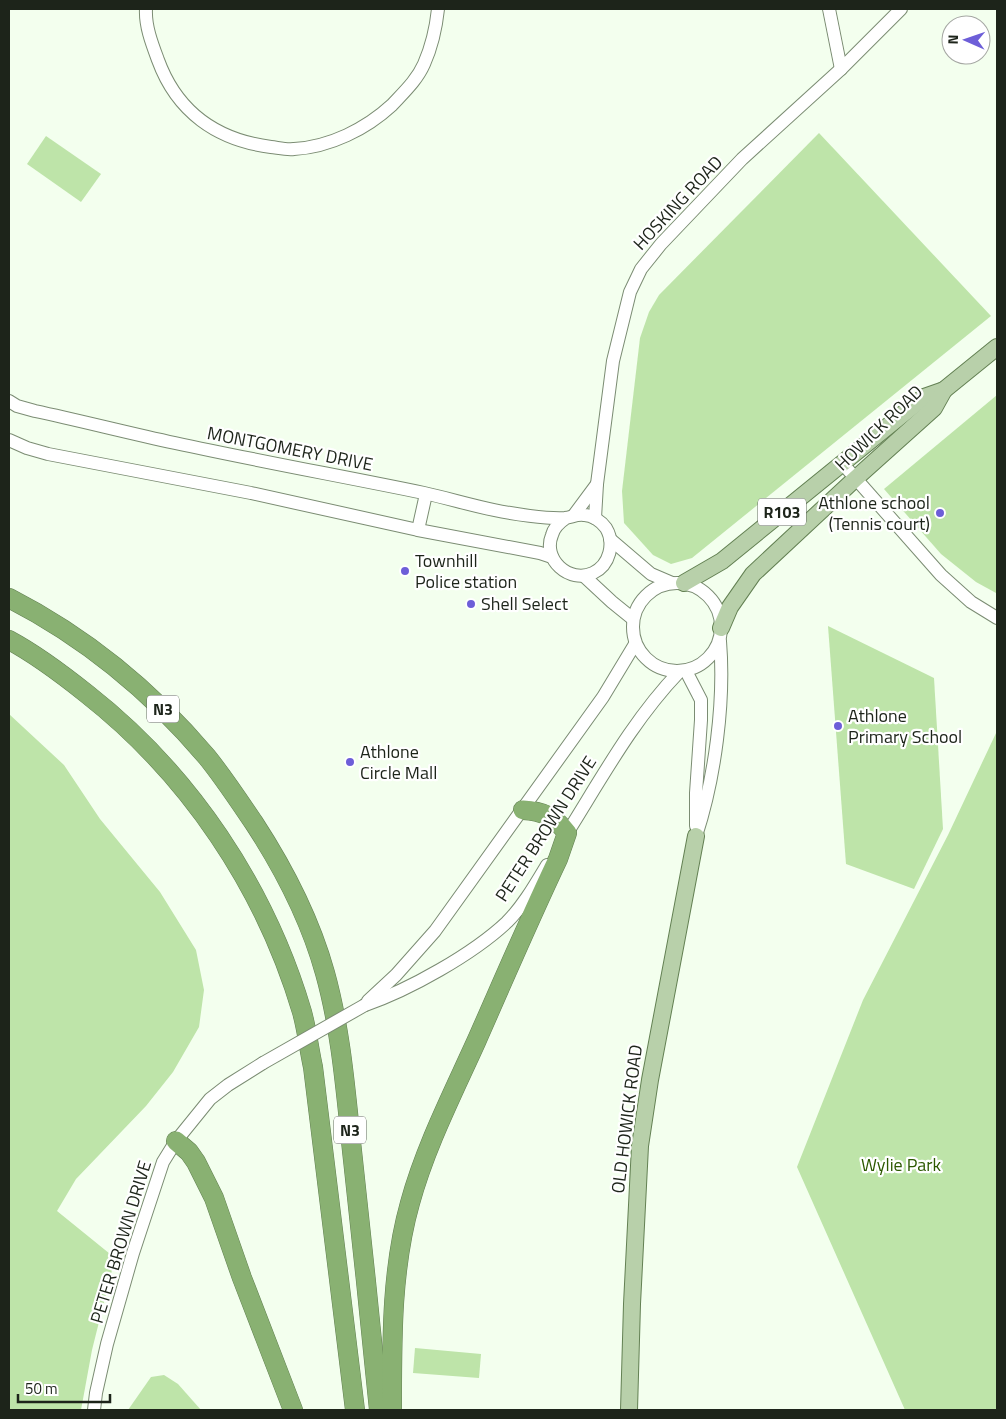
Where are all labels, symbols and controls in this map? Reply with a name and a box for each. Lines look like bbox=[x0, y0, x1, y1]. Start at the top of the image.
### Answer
north arrow bbox=[941, 15, 991, 65]
text: N bbox=[942, 34, 963, 45]
street label: HOSKING ROAD bbox=[627, 149, 729, 256]
street label: HOWICK ROAD bbox=[828, 379, 929, 477]
street label: MONTGOMERY DRIVE bbox=[205, 419, 375, 478]
place label: Athlone school (Tennis court) bbox=[818, 489, 930, 537]
road number: R103 bbox=[758, 498, 806, 526]
marker: Athlone school (Tennis court) bbox=[934, 507, 946, 519]
place label: Townhill Police station bbox=[415, 547, 517, 595]
marker: Townhill Police station bbox=[399, 565, 411, 577]
place label: Shell Select bbox=[481, 590, 569, 617]
marker: Shell Select bbox=[465, 598, 477, 610]
road number: N3 bbox=[147, 696, 179, 722]
place label: Athlone Primary School bbox=[848, 702, 962, 750]
marker: Athlone Primary School bbox=[832, 720, 844, 732]
place label: Athlone Circle Mall bbox=[360, 738, 437, 786]
street label: PETER BROWN DRIVE bbox=[488, 751, 603, 907]
marker: Athlone Circle Mall bbox=[344, 756, 356, 768]
street label: OLD HOWICK ROAD bbox=[604, 1043, 649, 1195]
road number: N3 bbox=[334, 1116, 366, 1144]
park label: Wylie Park bbox=[861, 1151, 941, 1178]
street label: PETER BROWN DRIVE bbox=[83, 1157, 158, 1326]
scale bar bbox=[18, 1372, 110, 1404]
text: 50 m bbox=[25, 1377, 58, 1400]

